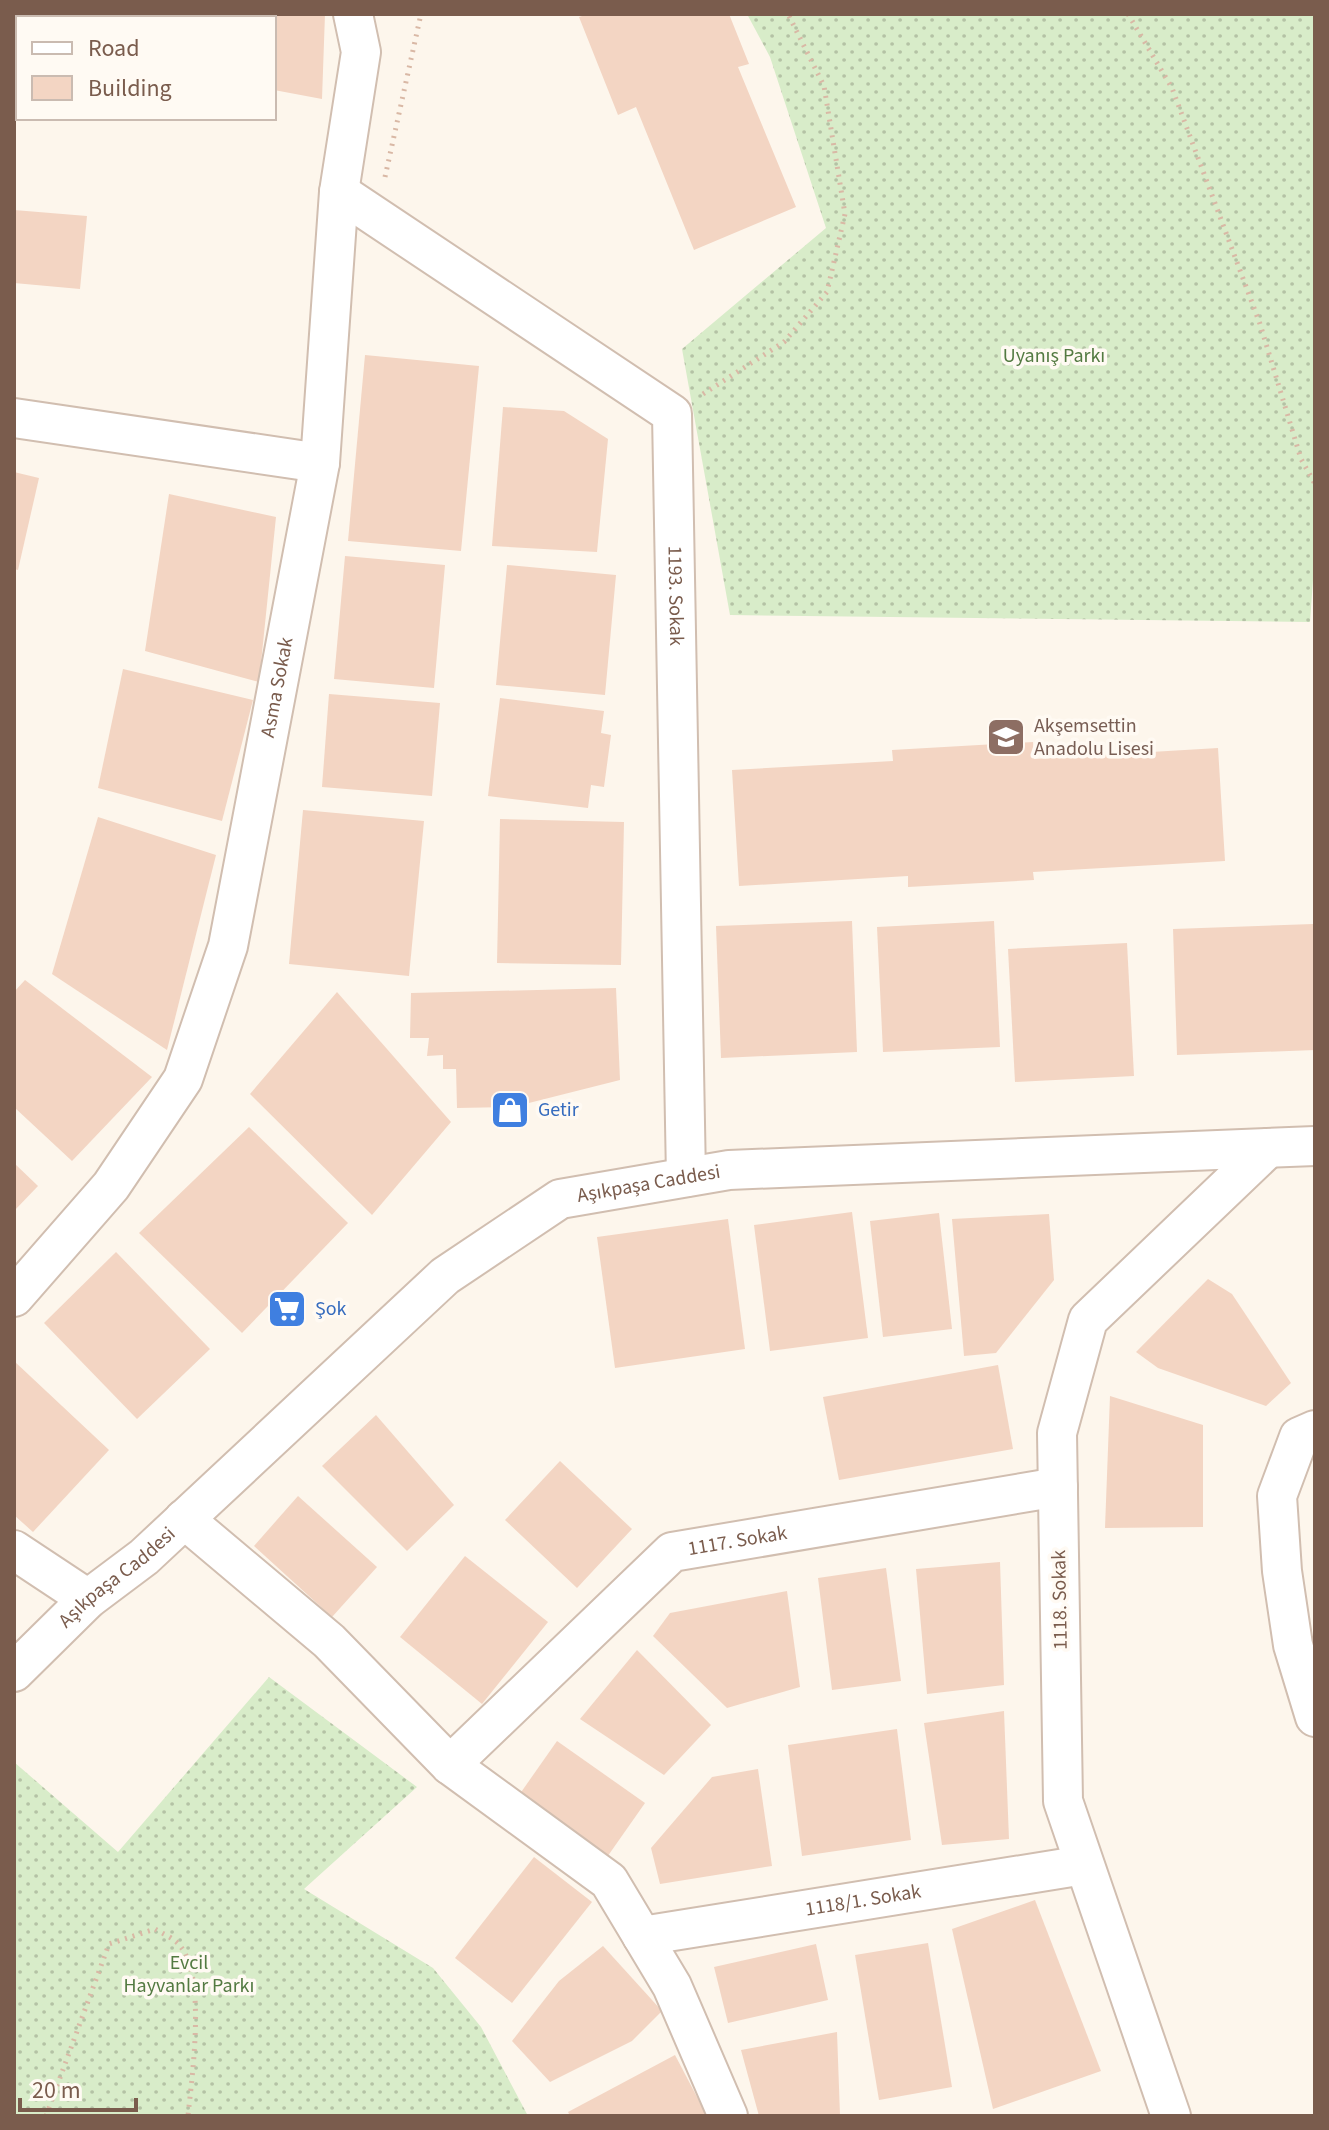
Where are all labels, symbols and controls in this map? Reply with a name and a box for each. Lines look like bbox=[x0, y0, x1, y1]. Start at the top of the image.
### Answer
legend bbox=[16, 16, 276, 120]
text: Road bbox=[88, 31, 140, 66]
text: Building bbox=[88, 71, 172, 106]
park label: Uyanış Parkı bbox=[1003, 342, 1105, 370]
street label: 1193. Sokak bbox=[660, 545, 690, 646]
street label: Asma Sokak bbox=[254, 635, 301, 740]
place label: Akşemsettin Anadolu Lisesi bbox=[1034, 712, 1154, 763]
school or university icon: Akşemsettin Anadolu Lisesi bbox=[985, 716, 1027, 758]
shop icon: Getir bbox=[489, 1089, 531, 1131]
place label: Getir bbox=[538, 1096, 579, 1124]
street label: Aşıkpaşa Caddesi bbox=[575, 1158, 722, 1210]
supermarket icon: Şok bbox=[266, 1288, 308, 1330]
place label: Şok bbox=[315, 1295, 347, 1323]
street label: 1117. Sokak bbox=[686, 1519, 789, 1563]
street label: Aşıkpaşa Caddesi bbox=[52, 1520, 182, 1635]
street label: 1118. Sokak bbox=[1045, 1550, 1075, 1650]
street label: 1118/1. Sokak bbox=[803, 1877, 923, 1924]
park label: Evcil Hayvanlar Parkı bbox=[124, 1949, 254, 2000]
scale bar bbox=[20, 2062, 136, 2112]
text: 20 m bbox=[32, 2073, 81, 2108]

